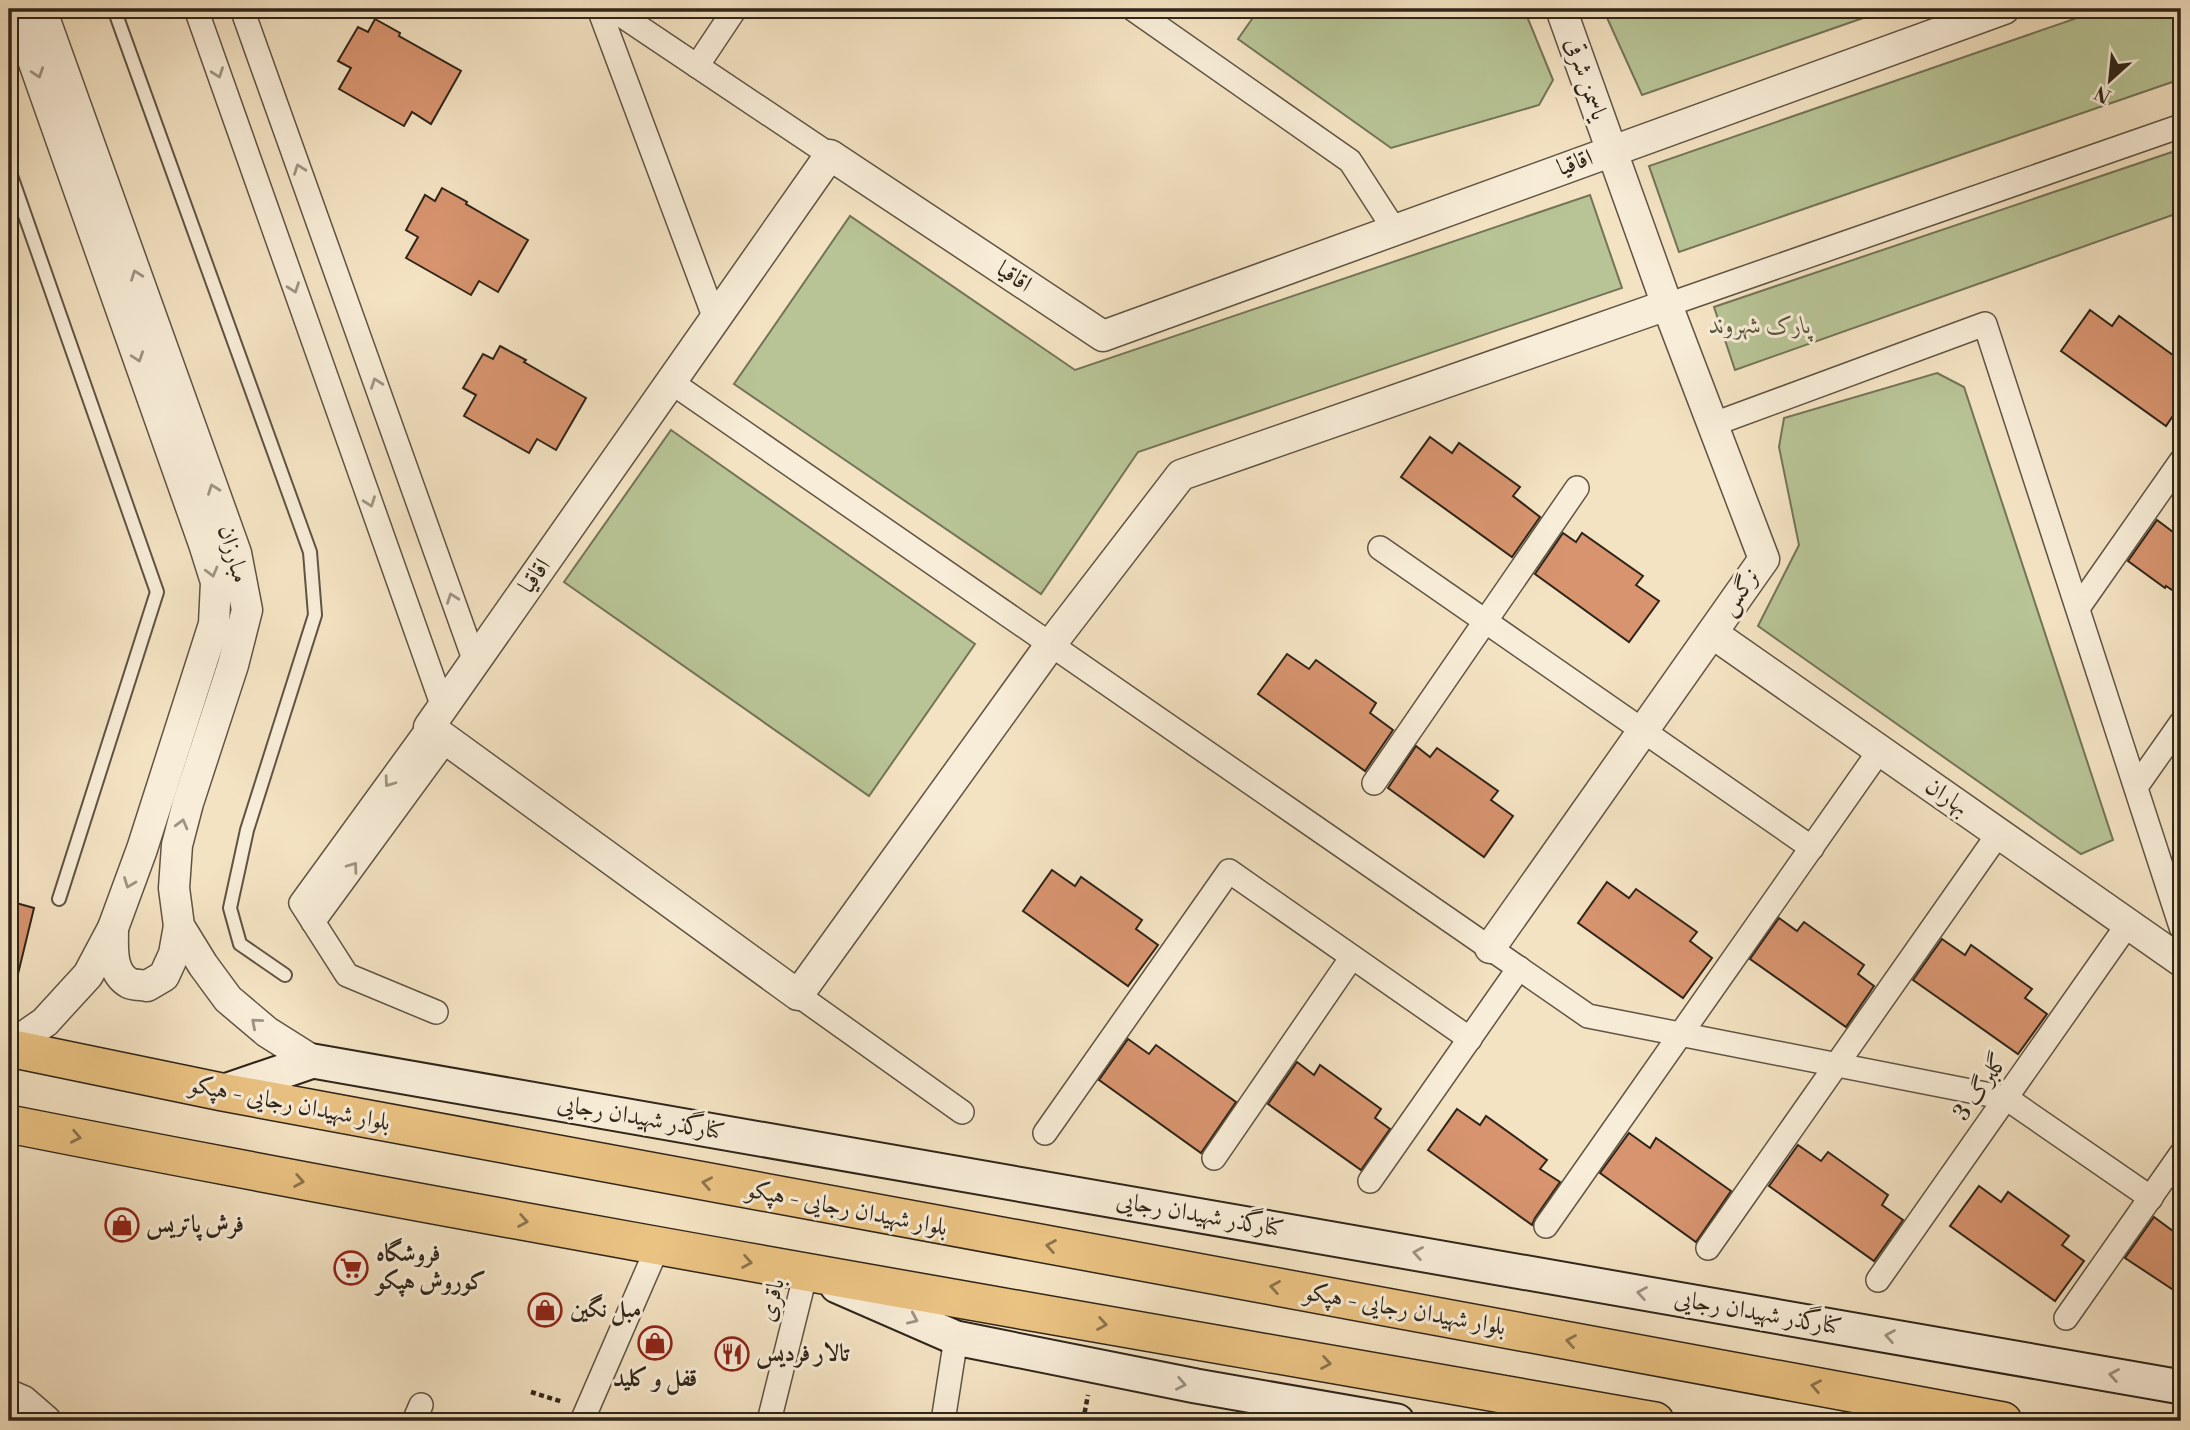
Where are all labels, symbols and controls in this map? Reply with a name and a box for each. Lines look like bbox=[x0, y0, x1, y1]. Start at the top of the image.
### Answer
street label: یاسمن شرقی bbox=[1558, 34, 1615, 125]
north arrow bbox=[2074, 46, 2144, 116]
one-way arrow bbox=[30, 67, 44, 79]
one-way arrow bbox=[210, 67, 224, 79]
text: N bbox=[2091, 80, 2115, 108]
street label: اقاقیا bbox=[1553, 143, 1597, 183]
one-way arrow bbox=[293, 163, 307, 175]
street label: اقاقیا bbox=[991, 254, 1037, 300]
one-way arrow bbox=[131, 270, 145, 282]
one-way arrow bbox=[286, 281, 300, 293]
park label: پارک شهروند bbox=[1709, 311, 1814, 342]
one-way arrow bbox=[130, 350, 144, 362]
one-way arrow bbox=[370, 378, 384, 390]
one-way arrow bbox=[207, 484, 221, 496]
one-way arrow bbox=[362, 495, 376, 507]
street label: مبارزان bbox=[210, 522, 256, 586]
street label: اقاقیا bbox=[512, 553, 558, 599]
street label: نرگس bbox=[1713, 562, 1767, 622]
one-way arrow bbox=[204, 566, 219, 578]
one-way arrow bbox=[446, 592, 460, 604]
street label: بهاران bbox=[1919, 771, 1975, 823]
one-way arrow bbox=[385, 774, 397, 787]
one-way arrow bbox=[174, 818, 188, 830]
one-way arrow bbox=[345, 862, 358, 875]
one-way arrow bbox=[124, 877, 138, 889]
one-way arrow bbox=[251, 1019, 264, 1031]
street label: گلبرگ 3 bbox=[1946, 1047, 2015, 1126]
street label: بلوار شهیدان رجایی - هپکو bbox=[185, 1069, 393, 1138]
street label: کنارگذر شهیدان رجایی bbox=[555, 1086, 728, 1147]
one-way arrow bbox=[70, 1129, 82, 1144]
one-way arrow bbox=[293, 1173, 305, 1188]
street label: بلوار شهیدان رجایی - هپکو bbox=[742, 1174, 950, 1243]
one-way arrow bbox=[701, 1176, 713, 1191]
street label: کنارگذر شهیدان رجایی bbox=[1114, 1183, 1287, 1244]
shop icon: فرش پاتریس bbox=[103, 1206, 141, 1244]
place label: فرش پاتریس bbox=[146, 1210, 244, 1242]
one-way arrow bbox=[517, 1213, 529, 1228]
place label: فروشگاه کوروش هپکو bbox=[373, 1237, 486, 1297]
one-way arrow bbox=[1046, 1240, 1058, 1255]
one-way arrow bbox=[1412, 1247, 1424, 1262]
supermarket icon: فروشگاه کوروش هپکو bbox=[332, 1249, 370, 1287]
one-way arrow bbox=[741, 1254, 753, 1269]
street label: باقری bbox=[752, 1275, 792, 1325]
street label: بلوار شهیدان رجایی - هپکو bbox=[1300, 1277, 1508, 1342]
one-way arrow bbox=[1269, 1280, 1281, 1295]
street label: کنارگذر شهیدان رجایی bbox=[1672, 1281, 1845, 1342]
one-way arrow bbox=[1636, 1286, 1648, 1301]
shop icon: مبل نگین bbox=[526, 1291, 564, 1329]
place label: مبل نگین bbox=[570, 1293, 641, 1326]
one-way arrow bbox=[906, 1311, 918, 1325]
one-way arrow bbox=[1096, 1316, 1108, 1331]
shop icon: قفل و کلید bbox=[636, 1324, 674, 1362]
one-way arrow bbox=[1884, 1329, 1896, 1344]
one-way arrow bbox=[1566, 1334, 1577, 1349]
restaurant icon: تالار فردیس bbox=[713, 1335, 751, 1373]
place label: تالار فردیس bbox=[756, 1339, 851, 1369]
one-way arrow bbox=[1320, 1355, 1332, 1370]
place label: قفل و کلید bbox=[613, 1364, 697, 1395]
one-way arrow bbox=[2108, 1369, 2120, 1384]
one-way arrow bbox=[1175, 1375, 1187, 1390]
one-way arrow bbox=[1810, 1380, 1822, 1395]

